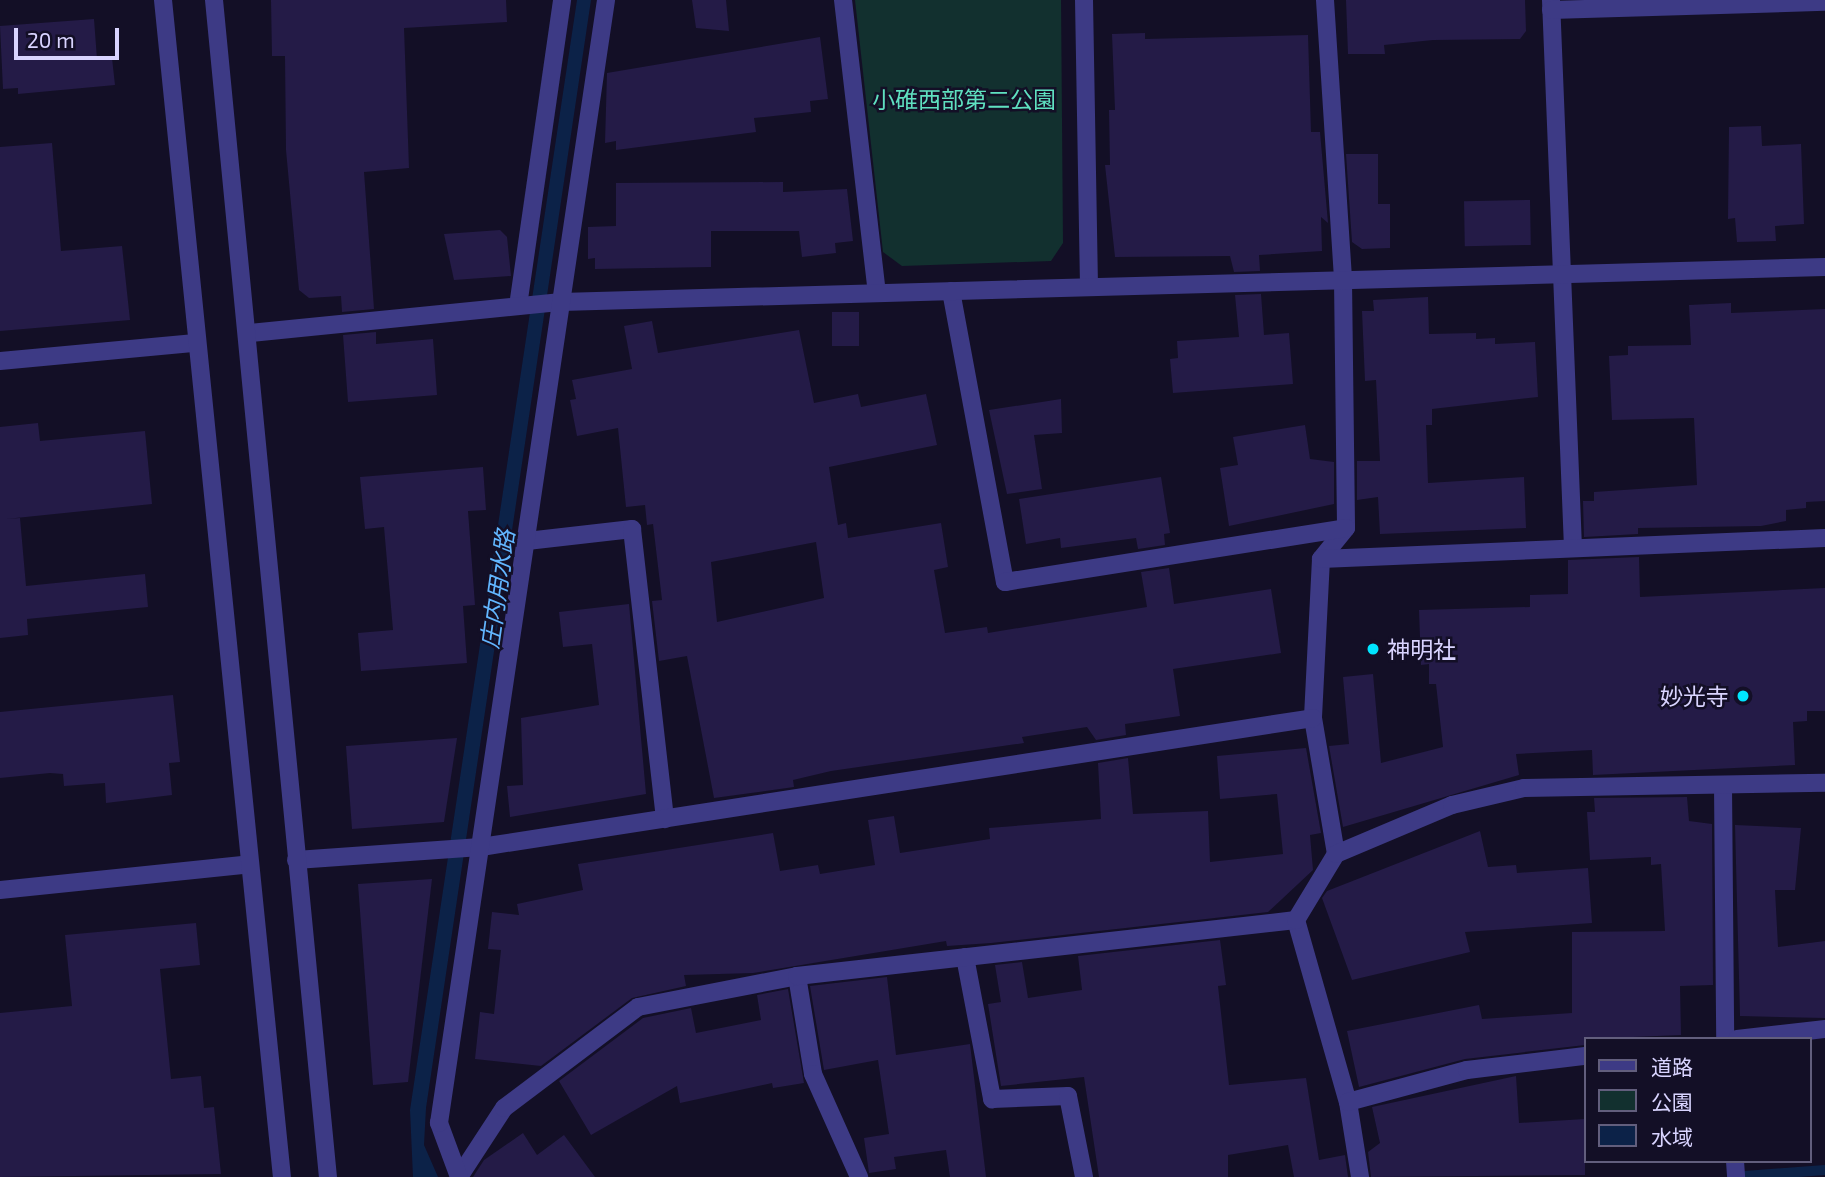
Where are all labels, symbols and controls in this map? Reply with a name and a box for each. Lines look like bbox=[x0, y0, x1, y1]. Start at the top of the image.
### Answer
scale bar bbox=[18, 14, 122, 58]
text: 20 m bbox=[27, 27, 75, 52]
park label: 小碓西部第二公園 bbox=[872, 85, 1056, 113]
water label: 庄内用水路 bbox=[474, 528, 520, 650]
place label: 神明社 bbox=[1387, 635, 1456, 663]
marker: 神明社 bbox=[1365, 641, 1381, 657]
place label: 妙光寺 bbox=[1660, 682, 1729, 710]
marker: 妙光寺 bbox=[1735, 688, 1751, 704]
legend bbox=[1584, 1037, 1811, 1163]
text: 道路 bbox=[1651, 1054, 1693, 1079]
text: 公園 bbox=[1651, 1089, 1693, 1114]
text: 水域 bbox=[1651, 1124, 1693, 1149]

